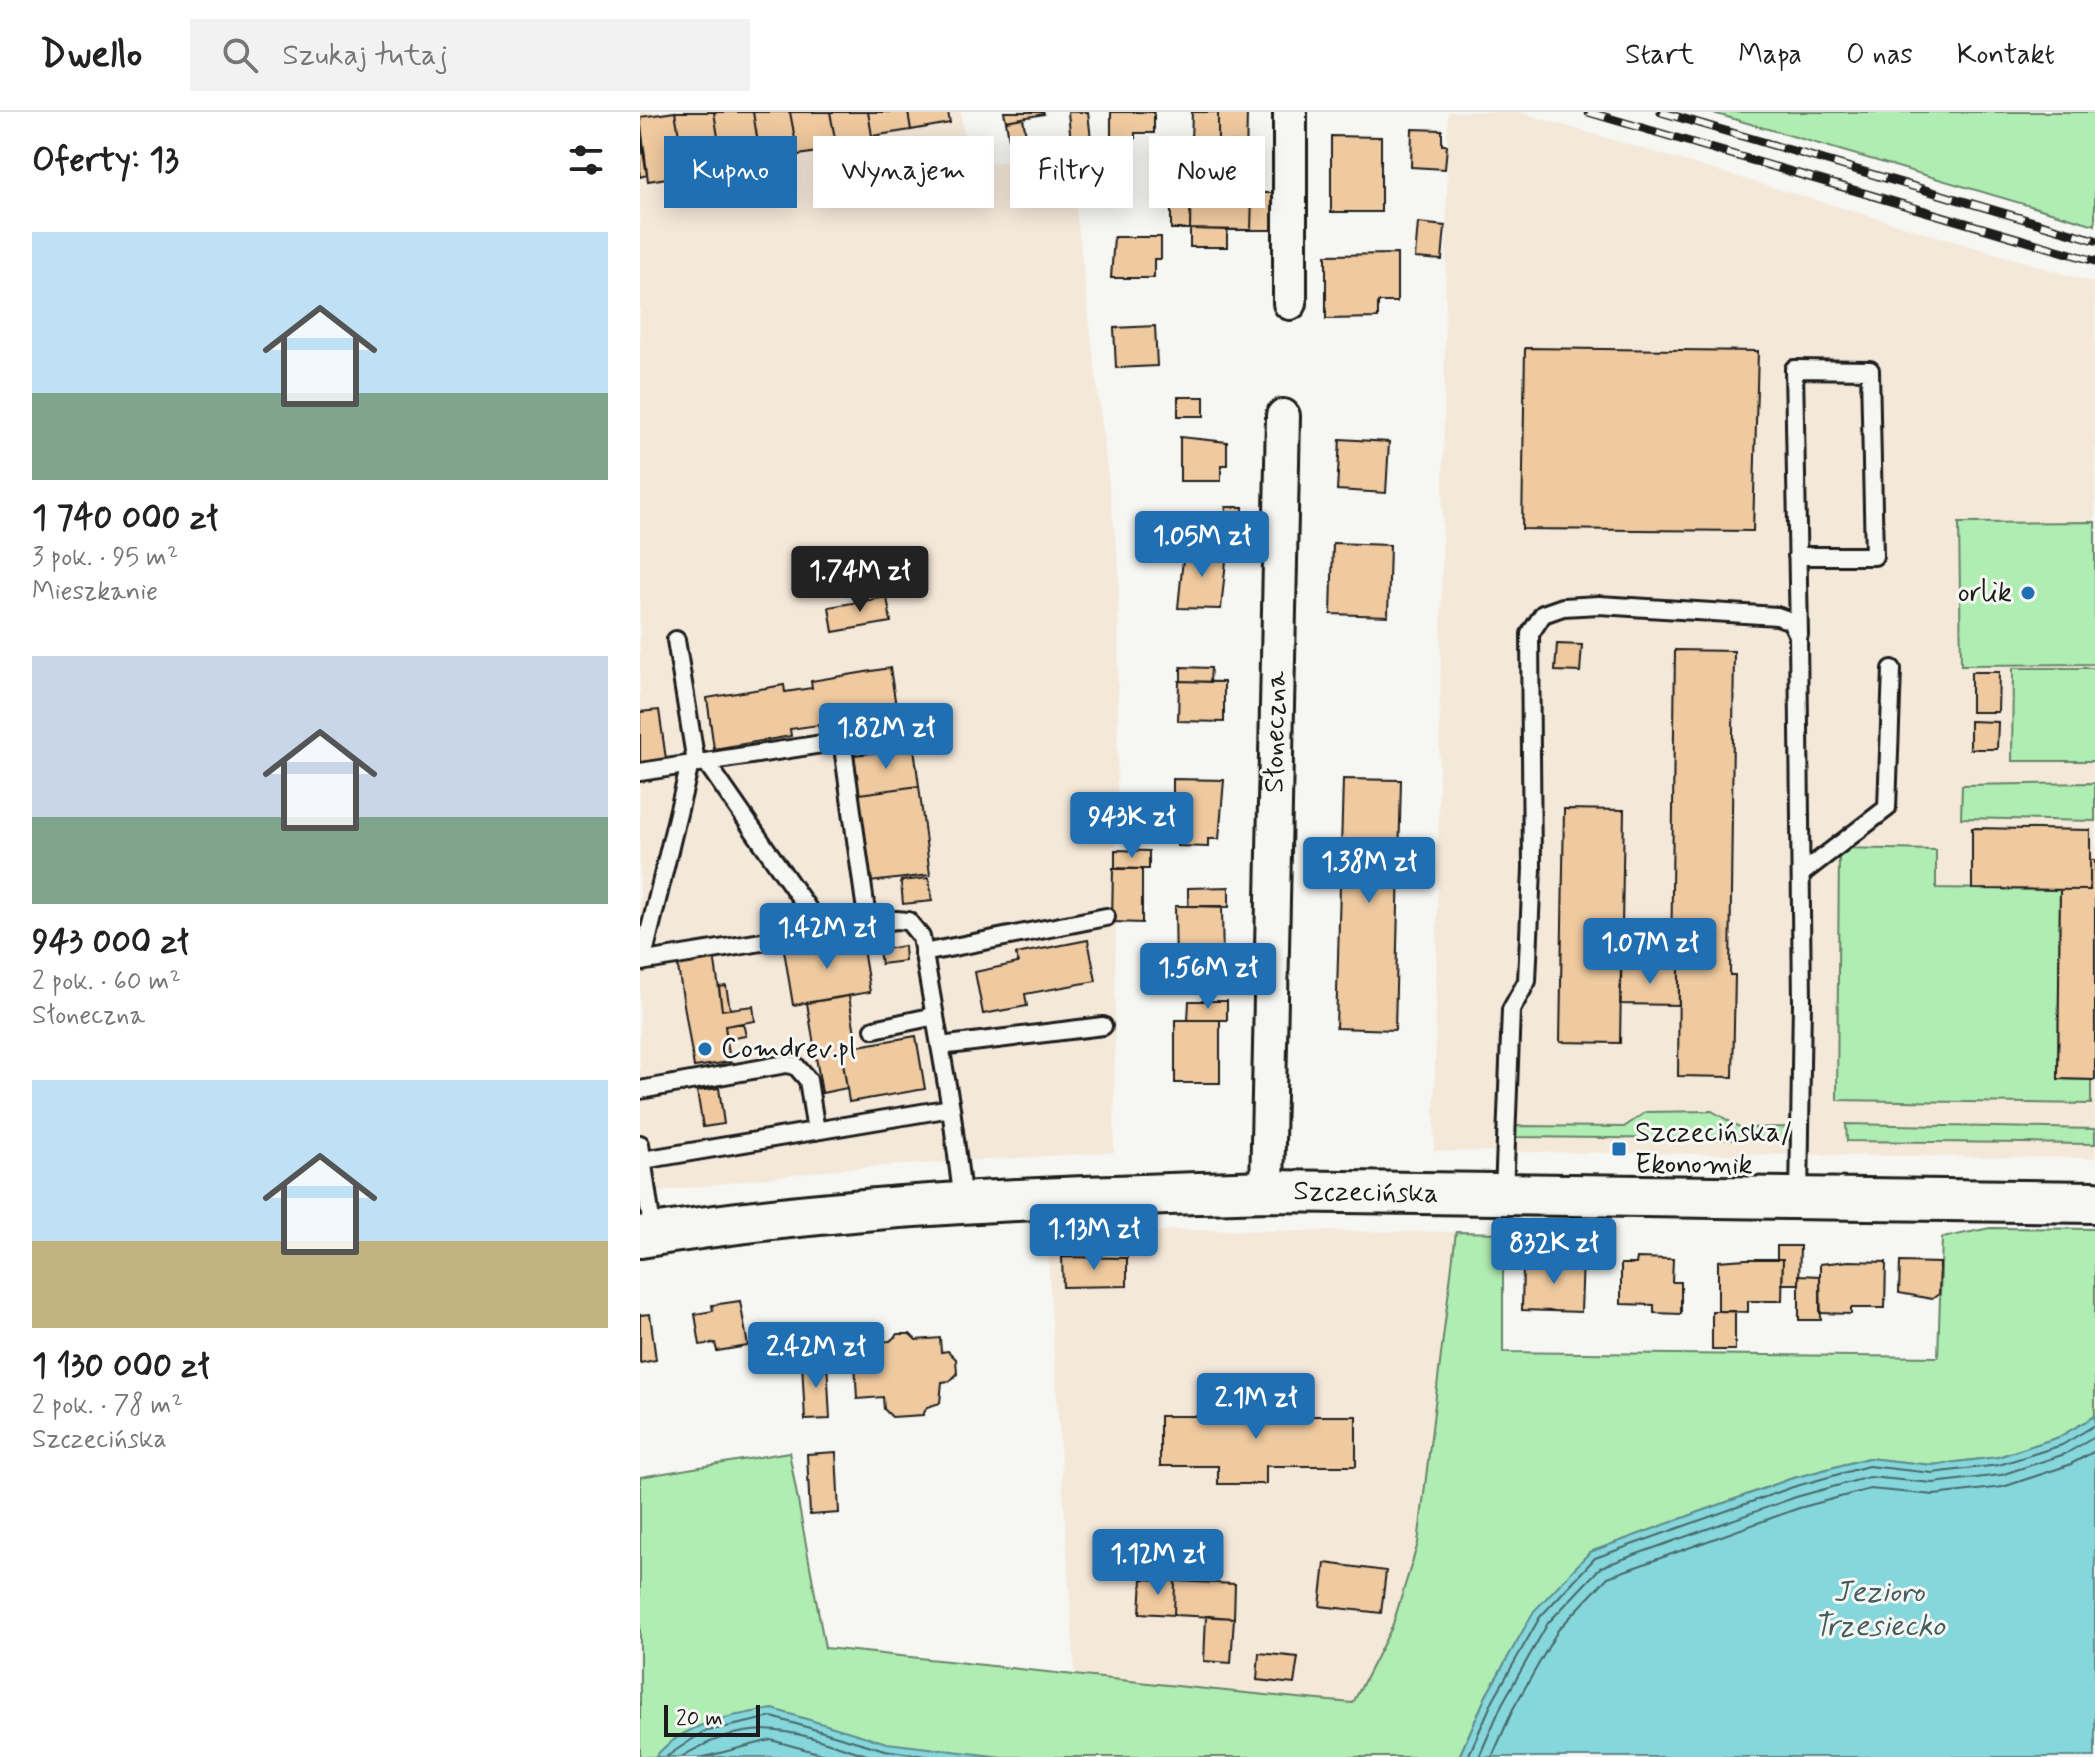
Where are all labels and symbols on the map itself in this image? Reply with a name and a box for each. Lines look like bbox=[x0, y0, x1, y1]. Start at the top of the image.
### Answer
pin: 1.05M zł bbox=[1119, 511, 1285, 579]
pin: 1.74M zł bbox=[777, 546, 943, 614]
place label: orlik bbox=[1958, 575, 2012, 612]
marker: orlik bbox=[2019, 584, 2037, 602]
street label: Słoneczna bbox=[1256, 671, 1296, 793]
pin: 1.82M zł bbox=[803, 703, 969, 771]
pin: 943K zł bbox=[1058, 792, 1206, 860]
pin: 1.38M zł bbox=[1286, 837, 1452, 905]
pin: 1.42M zł bbox=[744, 903, 910, 971]
pin: 1.07M zł bbox=[1567, 918, 1733, 986]
pin: 1.56M zł bbox=[1125, 943, 1291, 1011]
place label: Comdrev.pl bbox=[721, 1031, 856, 1068]
marker: Comdrev.pl bbox=[696, 1040, 714, 1058]
place label: Szczecińska/ Ekonomik bbox=[1635, 1115, 1793, 1184]
marker: Szczecińska/ Ekonomik bbox=[1610, 1140, 1628, 1158]
street label: Szczecińska bbox=[1293, 1173, 1439, 1213]
pin: 1.13M zł bbox=[1011, 1204, 1177, 1272]
pin: 832K zł bbox=[1480, 1218, 1628, 1286]
pin: 2.42M zł bbox=[733, 1322, 899, 1390]
pin: 2.1M zł bbox=[1182, 1373, 1330, 1441]
pin: 1.12M zł bbox=[1075, 1529, 1241, 1597]
water label: Jezioro Trzesiecko bbox=[1813, 1573, 1946, 1646]
scale bar bbox=[664, 1701, 760, 1737]

